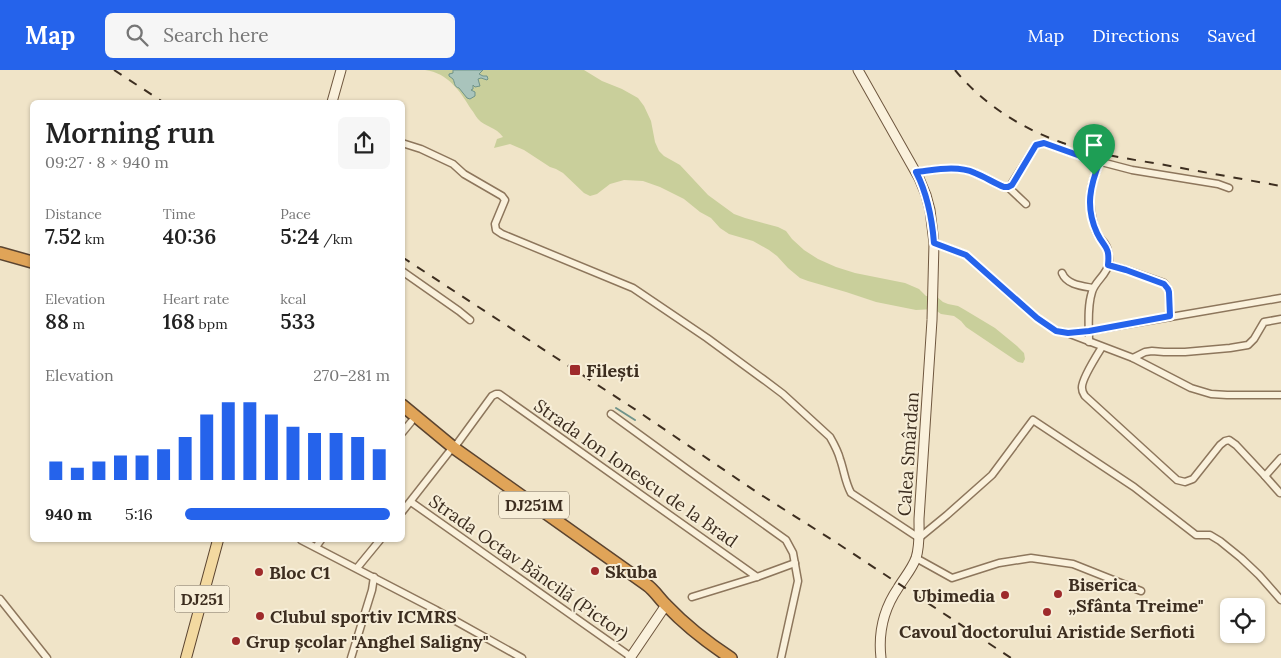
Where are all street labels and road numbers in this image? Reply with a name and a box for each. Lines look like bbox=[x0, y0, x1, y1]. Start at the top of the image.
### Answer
street label: Calea Smârdan bbox=[892, 391, 924, 517]
street label: Strada Ion Ionescu de la Brad bbox=[530, 394, 743, 552]
street label: Strada Octav Băncilă (Pictor) bbox=[425, 489, 633, 645]
road number: DJ251M bbox=[499, 492, 569, 518]
road number: DJ251 bbox=[174, 586, 230, 612]

